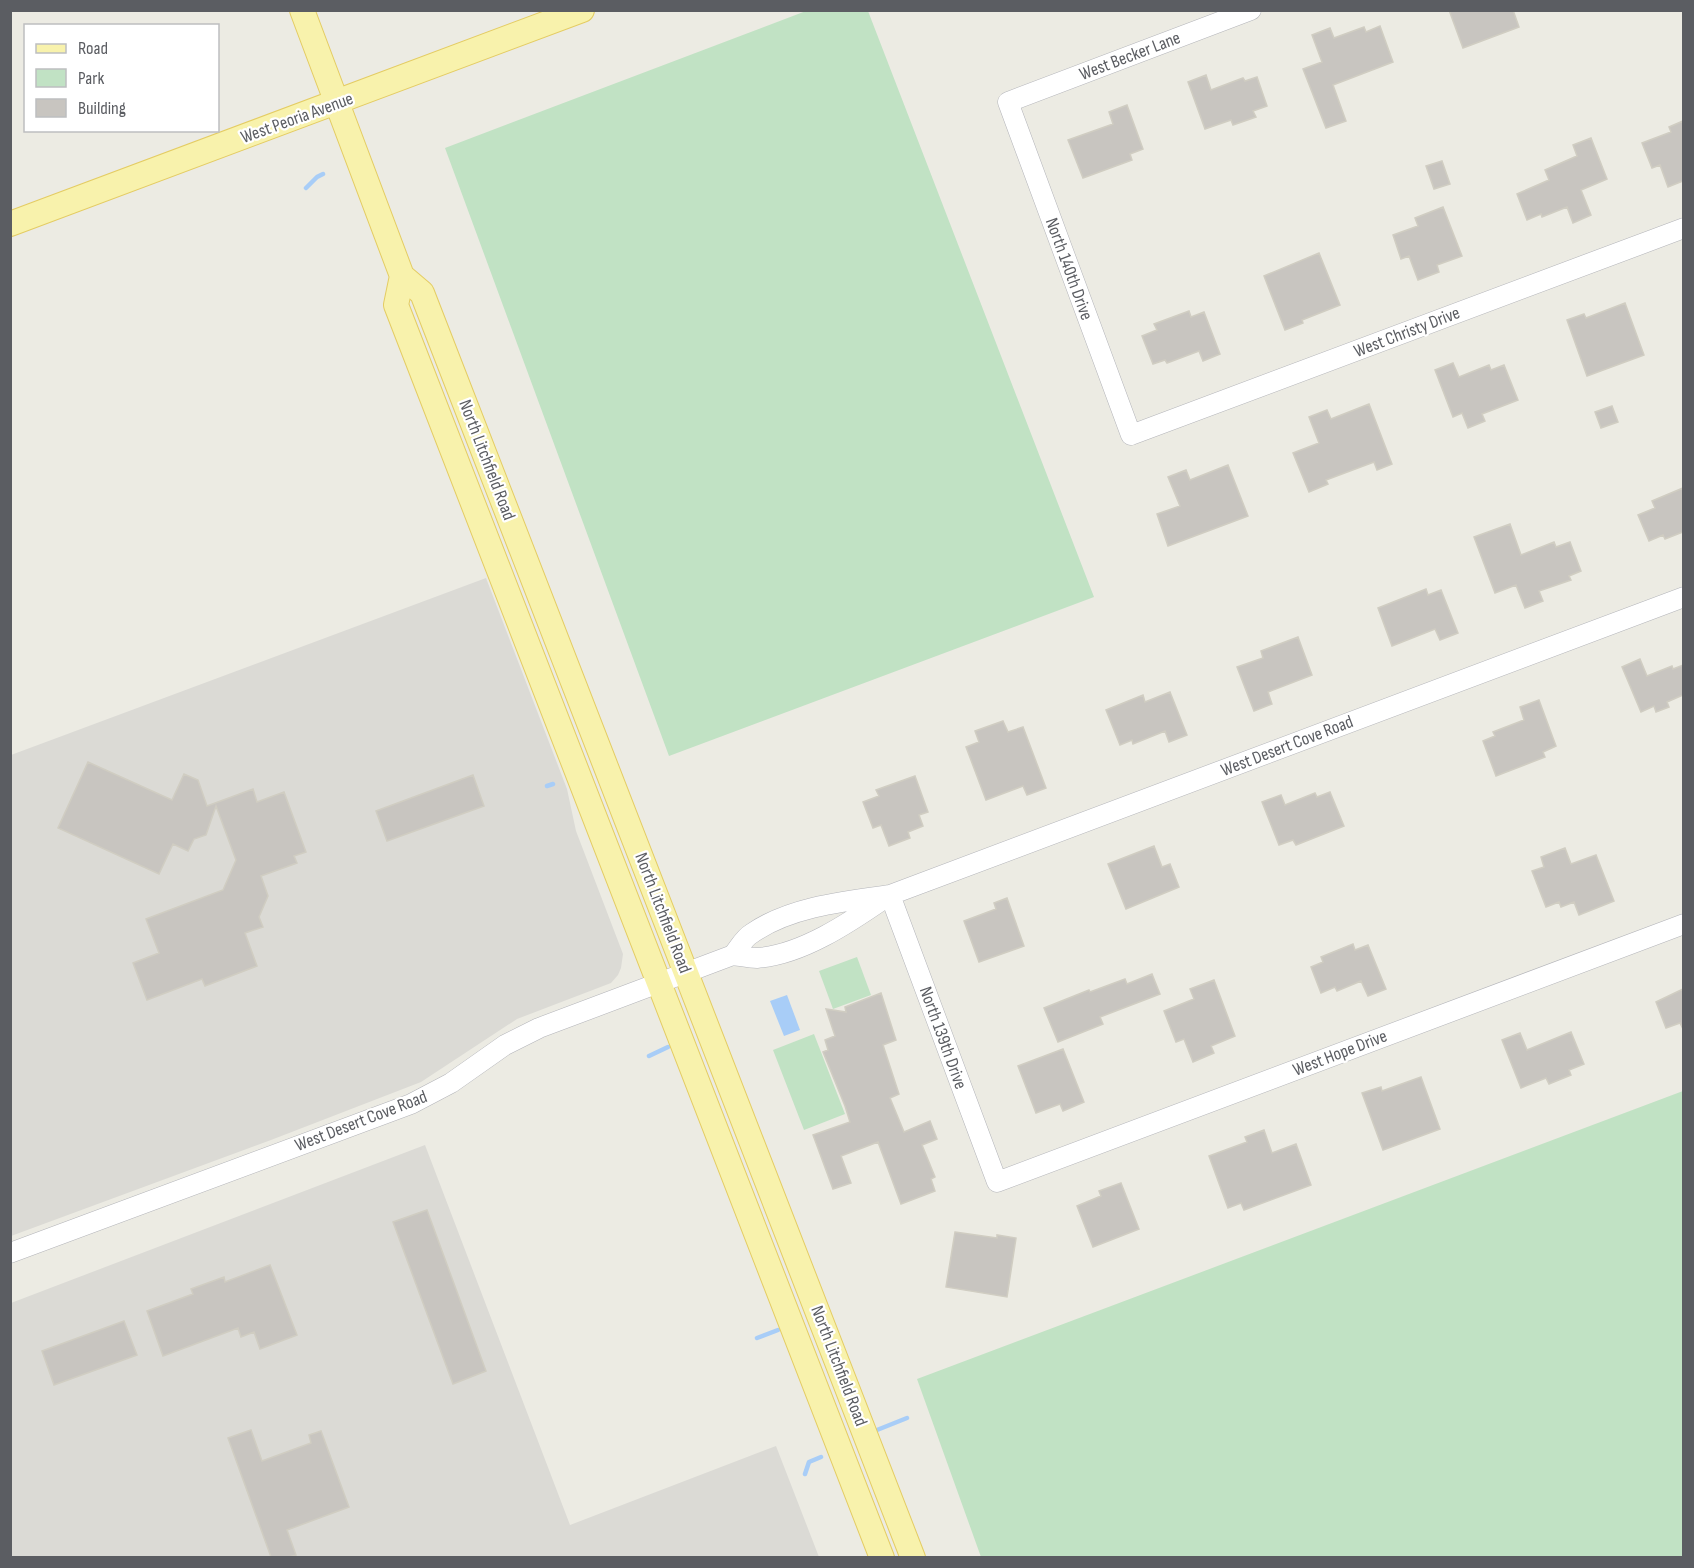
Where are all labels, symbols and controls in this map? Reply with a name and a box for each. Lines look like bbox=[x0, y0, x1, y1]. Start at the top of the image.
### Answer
legend bbox=[24, 24, 219, 132]
street label: West Becker Lane bbox=[1077, 27, 1183, 85]
text: Road bbox=[78, 38, 108, 59]
text: Park bbox=[78, 68, 104, 89]
street label: West Peoria Avenue bbox=[238, 88, 356, 148]
text: Building bbox=[78, 98, 126, 119]
street label: North 140th Drive bbox=[1041, 215, 1097, 323]
street label: West Christy Drive bbox=[1351, 302, 1463, 362]
street label: North Litchfield Road bbox=[454, 397, 520, 523]
street label: West Desert Cove Road bbox=[1218, 711, 1356, 781]
street label: North Litchfield Road bbox=[630, 850, 696, 976]
street label: North 139th Drive bbox=[915, 984, 971, 1092]
street label: West Hope Drive bbox=[1290, 1025, 1390, 1081]
street label: West Desert Cove Road bbox=[292, 1086, 430, 1156]
street label: North Litchfield Road bbox=[806, 1303, 872, 1429]

